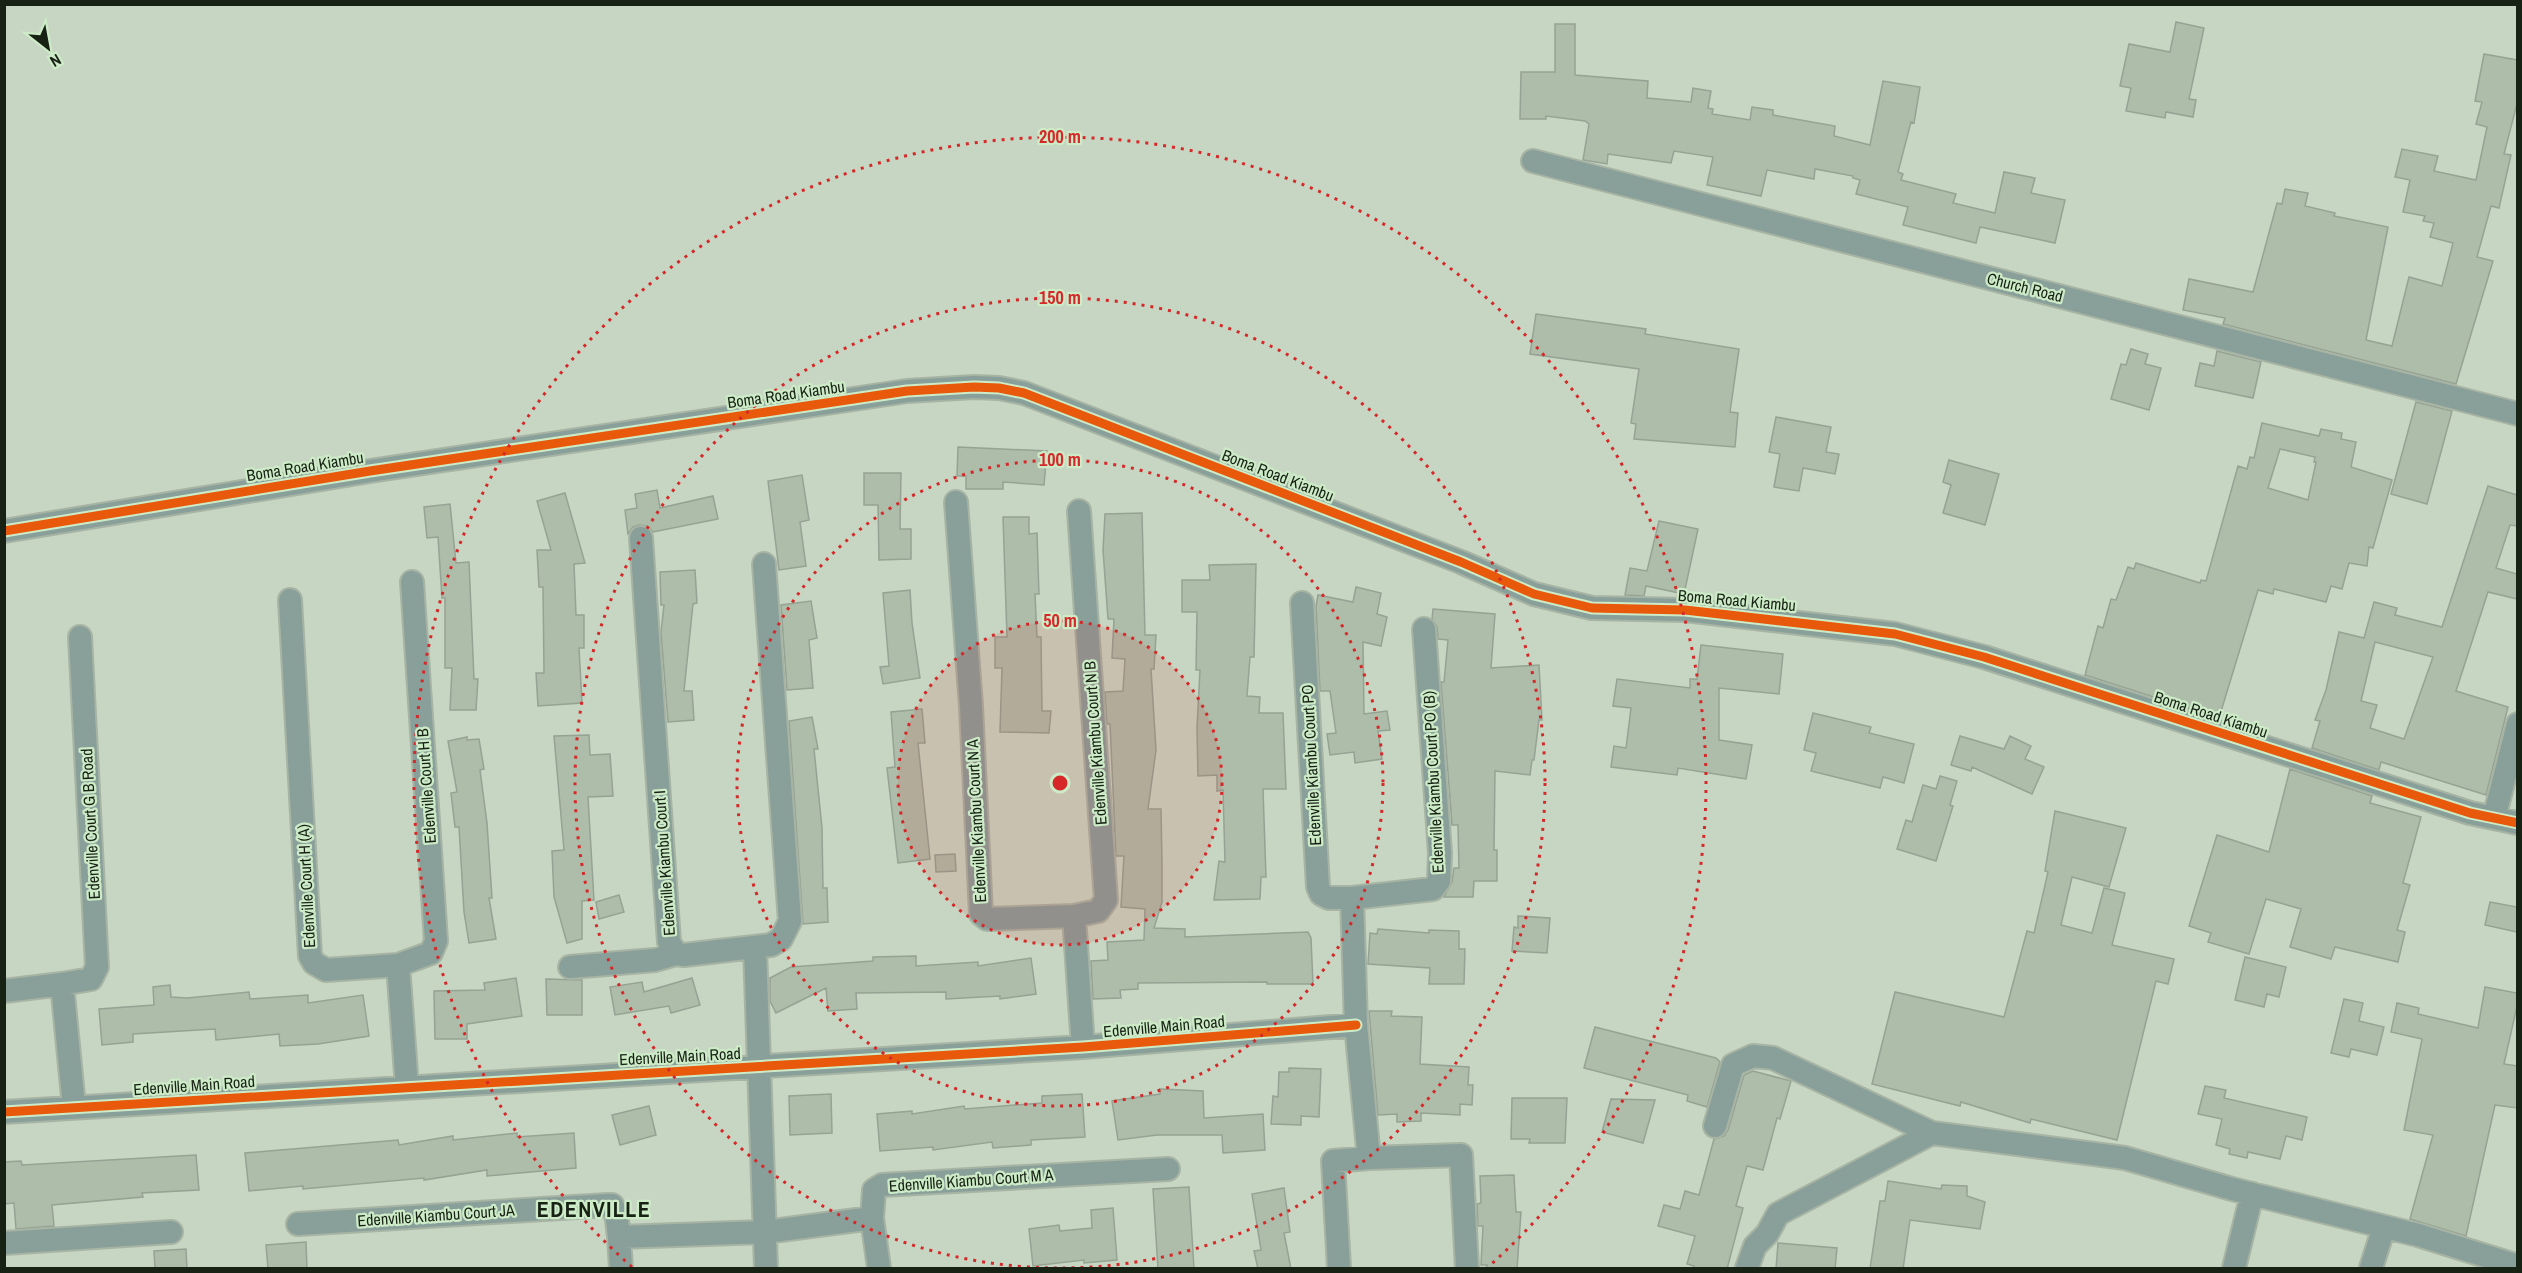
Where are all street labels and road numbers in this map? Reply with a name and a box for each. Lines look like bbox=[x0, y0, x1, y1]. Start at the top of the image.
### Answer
street label: Church Road bbox=[1985, 267, 2065, 307]
street label: Boma Road Kiambu bbox=[726, 375, 846, 413]
street label: Boma Road Kiambu bbox=[1219, 444, 1337, 506]
street label: Boma Road Kiambu bbox=[245, 446, 365, 486]
street label: Boma Road Kiambu bbox=[1677, 584, 1797, 616]
street label: Edenville Kiambu Court N B bbox=[1078, 660, 1112, 826]
street label: Edenville Kiambu Court PO bbox=[1296, 684, 1326, 846]
street label: Boma Road Kiambu bbox=[2151, 685, 2271, 743]
street label: Edenville Kiambu Court PO (B) bbox=[1417, 690, 1449, 874]
street label: Edenville Court H B bbox=[411, 728, 441, 844]
street label: Edenville Kiambu Court N A bbox=[961, 739, 991, 903]
street label: Edenville Court G B Road bbox=[75, 748, 105, 900]
street label: Edenville Kiambu Court I bbox=[648, 789, 680, 937]
street label: Edenville Court H (A) bbox=[292, 824, 320, 948]
street label: Edenville Main Road bbox=[1102, 1010, 1226, 1042]
street label: Edenville Main Road bbox=[619, 1042, 741, 1070]
street label: Edenville Main Road bbox=[132, 1070, 256, 1100]
street label: Edenville Kiambu Court M A bbox=[888, 1163, 1054, 1197]
street label: Edenville Kiambu Court JA bbox=[357, 1199, 516, 1231]

